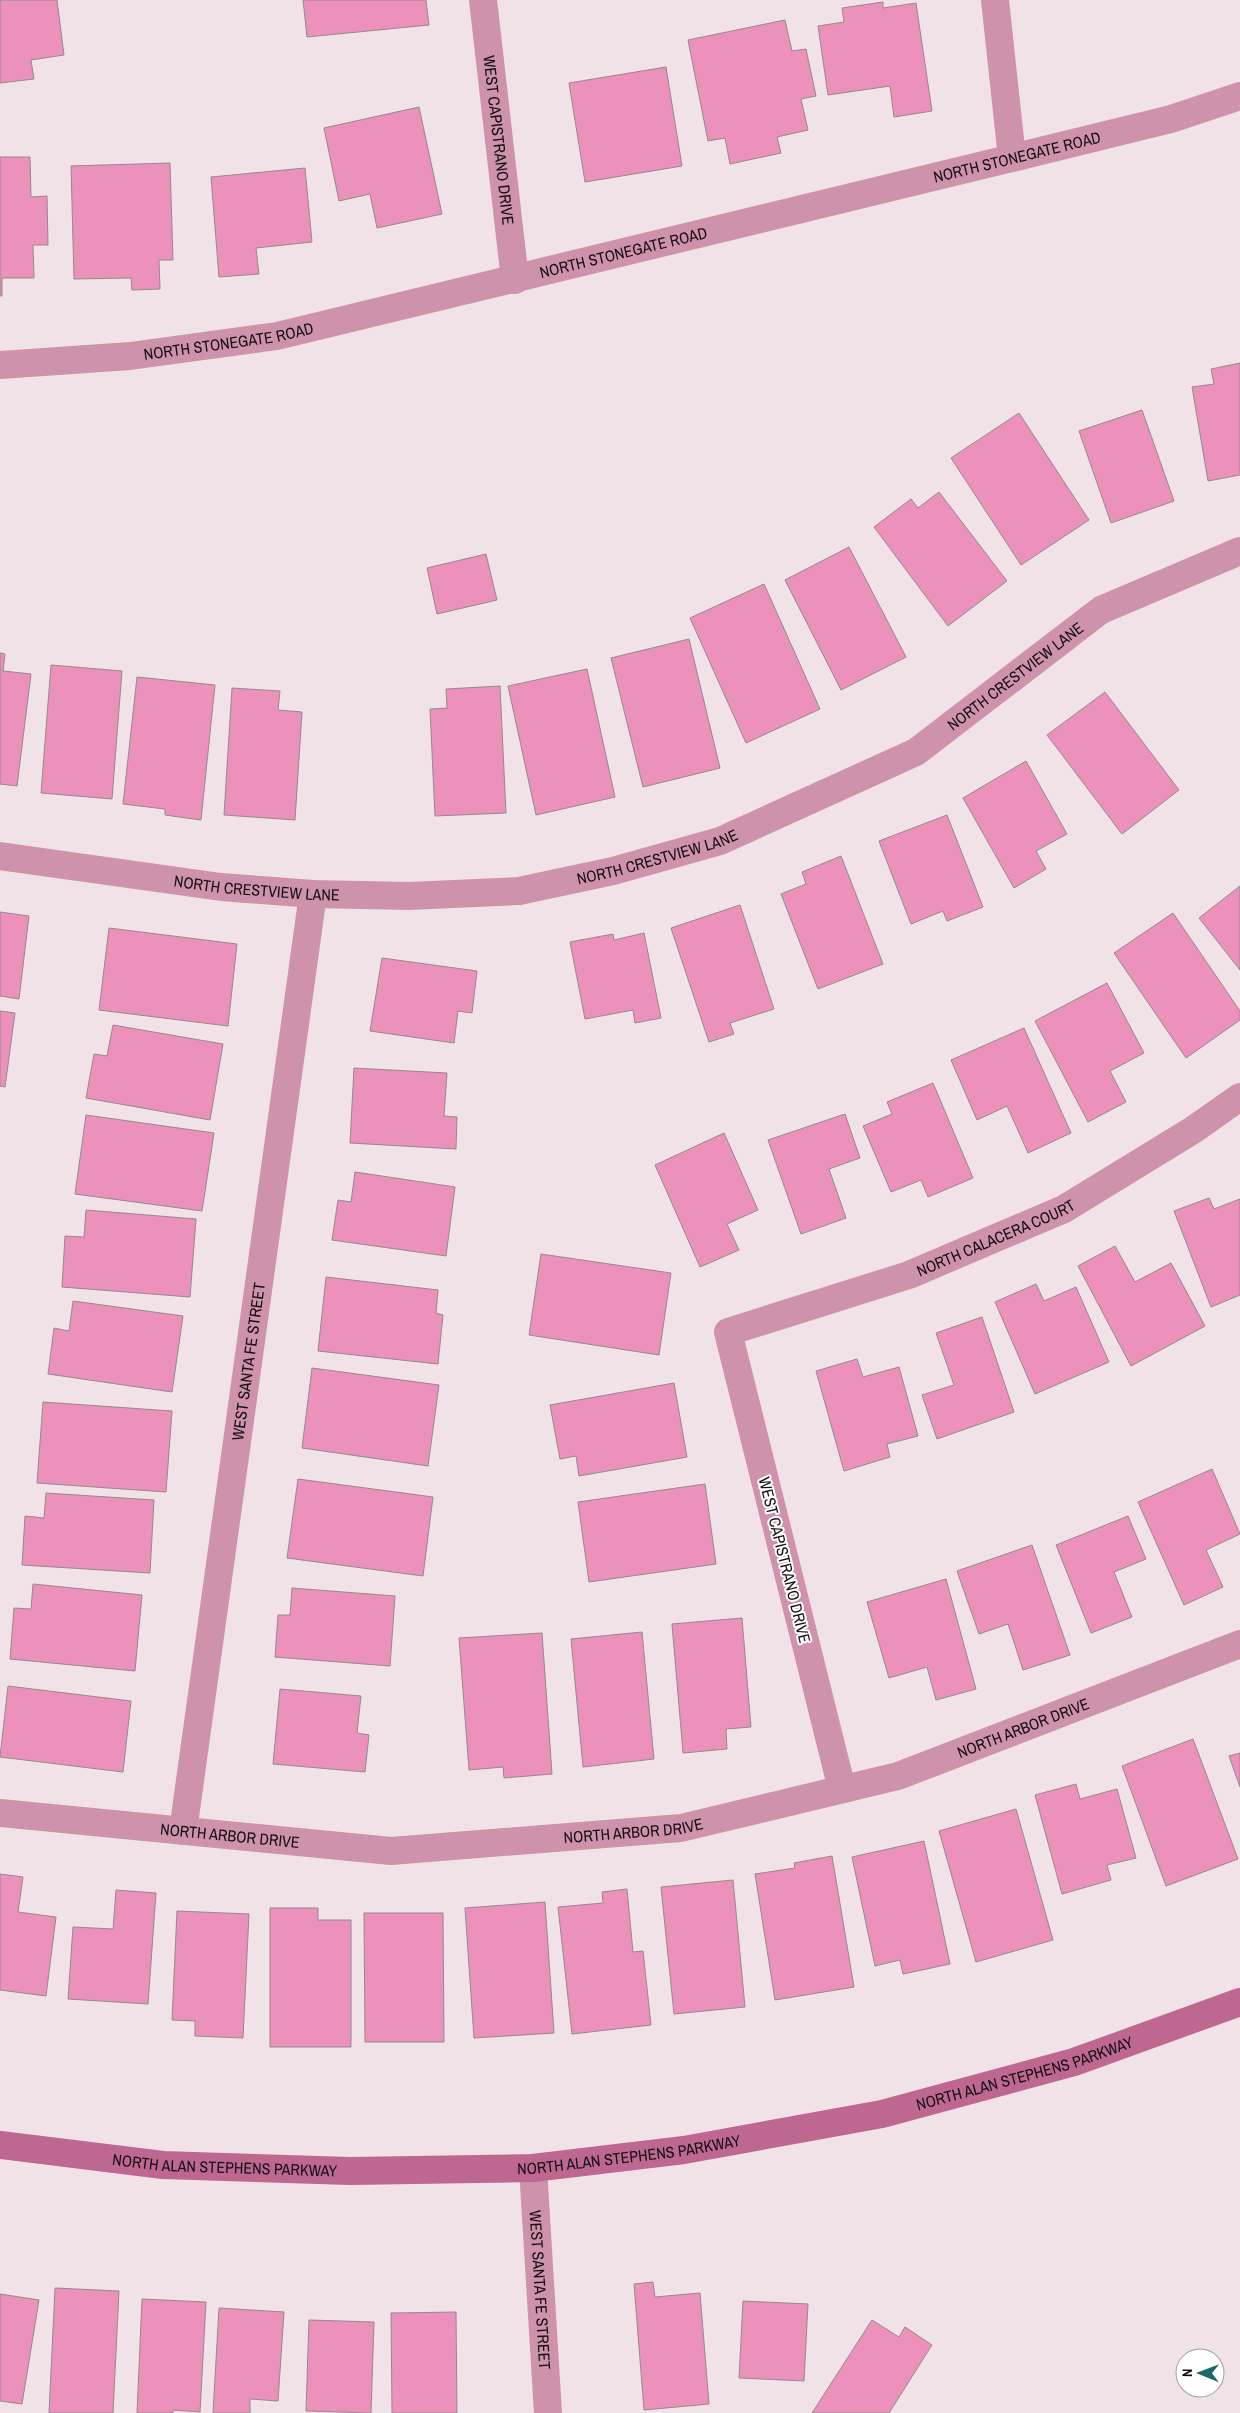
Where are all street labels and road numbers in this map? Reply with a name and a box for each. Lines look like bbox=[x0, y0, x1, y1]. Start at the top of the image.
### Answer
street label: WEST CAPISTRANO DRIVE bbox=[478, 54, 520, 226]
street label: NORTH STONEGATE ROAD bbox=[931, 126, 1103, 188]
street label: NORTH STONEGATE ROAD bbox=[537, 221, 709, 283]
street label: NORTH STONEGATE ROAD bbox=[142, 317, 316, 365]
street label: NORTH CRESTVIEW LANE bbox=[942, 617, 1088, 735]
street label: NORTH CRESTVIEW LANE bbox=[575, 823, 741, 889]
street label: NORTH CRESTVIEW LANE bbox=[173, 870, 340, 906]
street label: NORTH CALACERA COURT bbox=[913, 1194, 1079, 1282]
street label: WEST SANTA FE STREET bbox=[226, 1281, 270, 1442]
street label: WEST CAPISTRANO DRIVE bbox=[754, 1475, 816, 1645]
street label: NORTH ARBOR DRIVE bbox=[954, 1692, 1092, 1763]
street label: NORTH ARBOR DRIVE bbox=[563, 1812, 705, 1848]
street label: NORTH ARBOR DRIVE bbox=[159, 1818, 301, 1853]
street label: NORTH ALAN STEPHENS PARKWAY bbox=[914, 2031, 1136, 2115]
street label: NORTH ALAN STEPHENS PARKWAY bbox=[517, 2129, 742, 2179]
street label: NORTH ALAN STEPHENS PARKWAY bbox=[111, 2148, 338, 2182]
street label: WEST SANTA FE STREET bbox=[525, 2210, 556, 2370]

